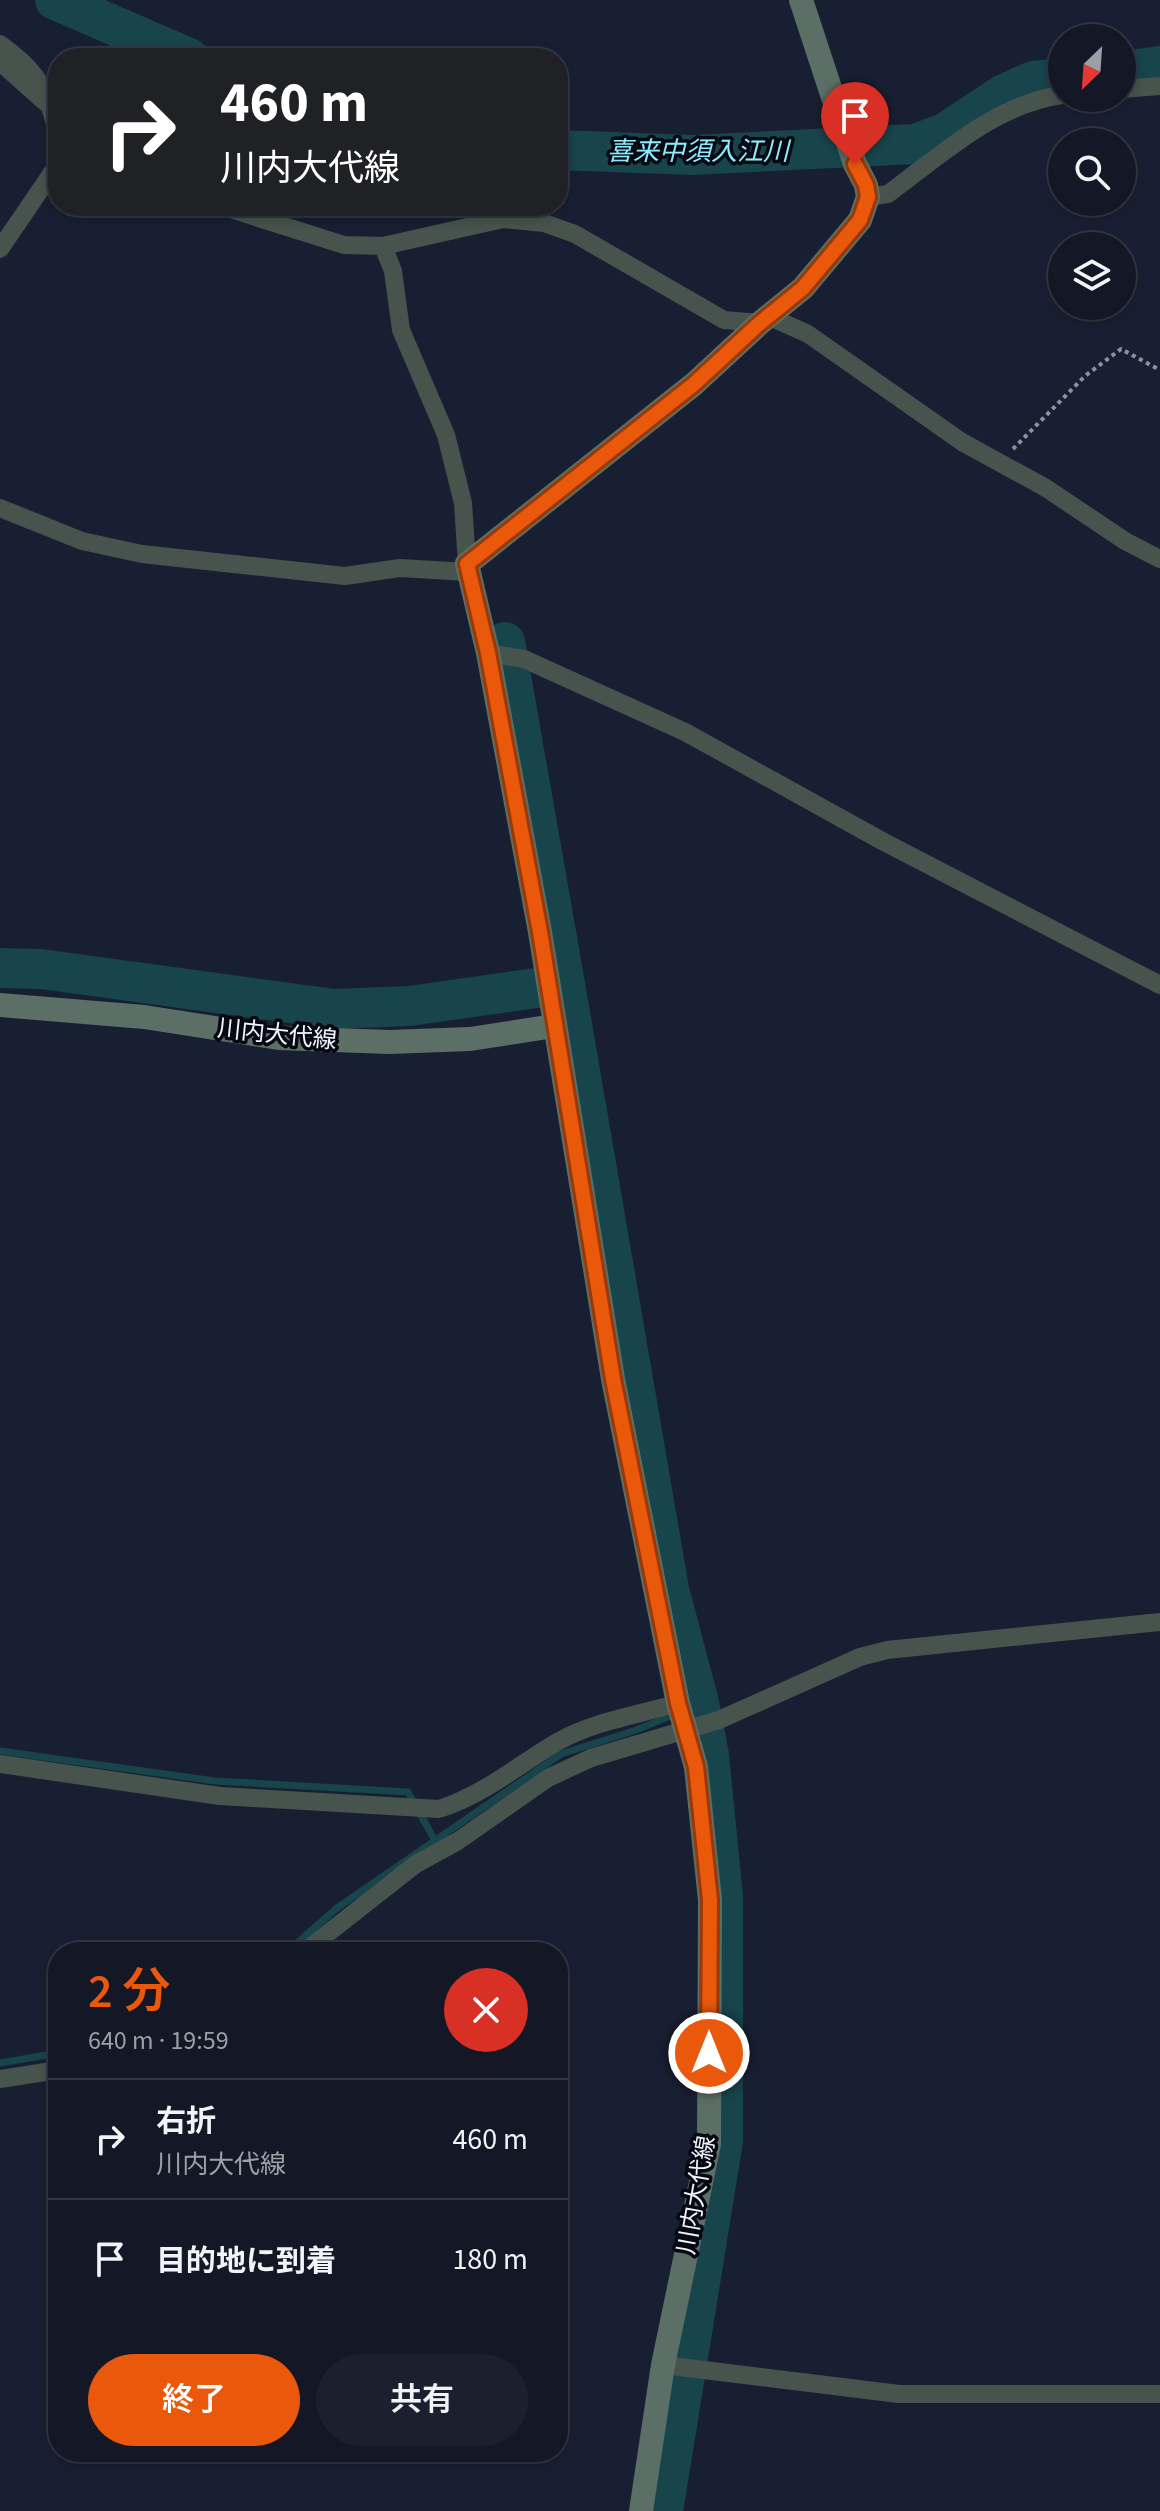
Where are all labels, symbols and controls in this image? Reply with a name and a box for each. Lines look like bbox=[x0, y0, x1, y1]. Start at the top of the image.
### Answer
north arrow bbox=[1048, 24, 1136, 112]
map controls bbox=[1048, 24, 1136, 320]
text: 460 m bbox=[220, 64, 368, 143]
icon: right bbox=[88, 80, 192, 184]
pin bbox=[821, 82, 889, 164]
icon: arrive bbox=[833, 94, 877, 138]
button: search bbox=[1048, 128, 1136, 216]
water label: 喜来中須入江川 bbox=[607, 133, 792, 170]
text: 川内大代線 bbox=[220, 143, 400, 194]
button: layers bbox=[1048, 232, 1136, 320]
street label: 川内大代線 bbox=[215, 1011, 338, 1058]
text: 2 分 bbox=[88, 1958, 170, 2026]
button: close bbox=[444, 1968, 528, 2052]
position arrow bbox=[667, 2011, 751, 2095]
text: 640 m · 19:59 bbox=[88, 2022, 229, 2059]
text: 右折 bbox=[156, 2100, 216, 2143]
icon: right bbox=[88, 2117, 132, 2161]
text: 460 m bbox=[452, 2118, 528, 2161]
street label: 川内大代線 bbox=[669, 2133, 724, 2257]
text: 川内大代線 bbox=[156, 2146, 286, 2183]
icon: arrive bbox=[88, 2237, 132, 2281]
text: 180 m bbox=[452, 2238, 528, 2281]
text: 目的地に到着 bbox=[156, 2240, 336, 2283]
button: 終了 bbox=[88, 2354, 300, 2446]
button: 共有 bbox=[316, 2354, 528, 2446]

